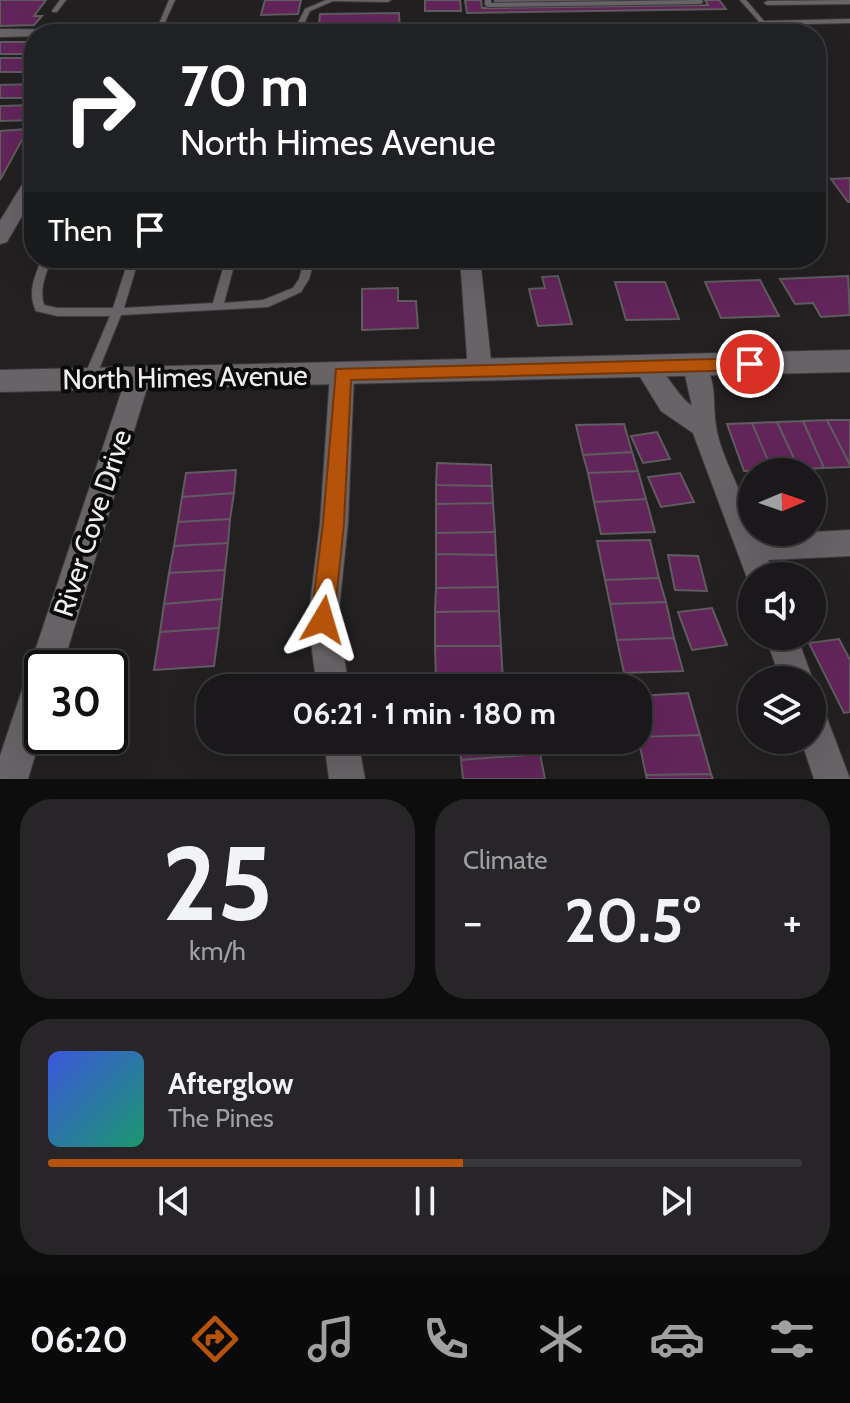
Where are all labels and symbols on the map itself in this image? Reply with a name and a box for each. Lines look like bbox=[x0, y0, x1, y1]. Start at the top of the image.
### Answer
pin bbox=[716, 330, 784, 398]
street label: North Himes Avenue bbox=[62, 358, 308, 396]
street label: River Cove Drive bbox=[46, 425, 138, 621]
north arrow bbox=[738, 458, 826, 546]
position arrow bbox=[281, 578, 365, 662]
speed limit sign: 30 bbox=[24, 650, 128, 754]

